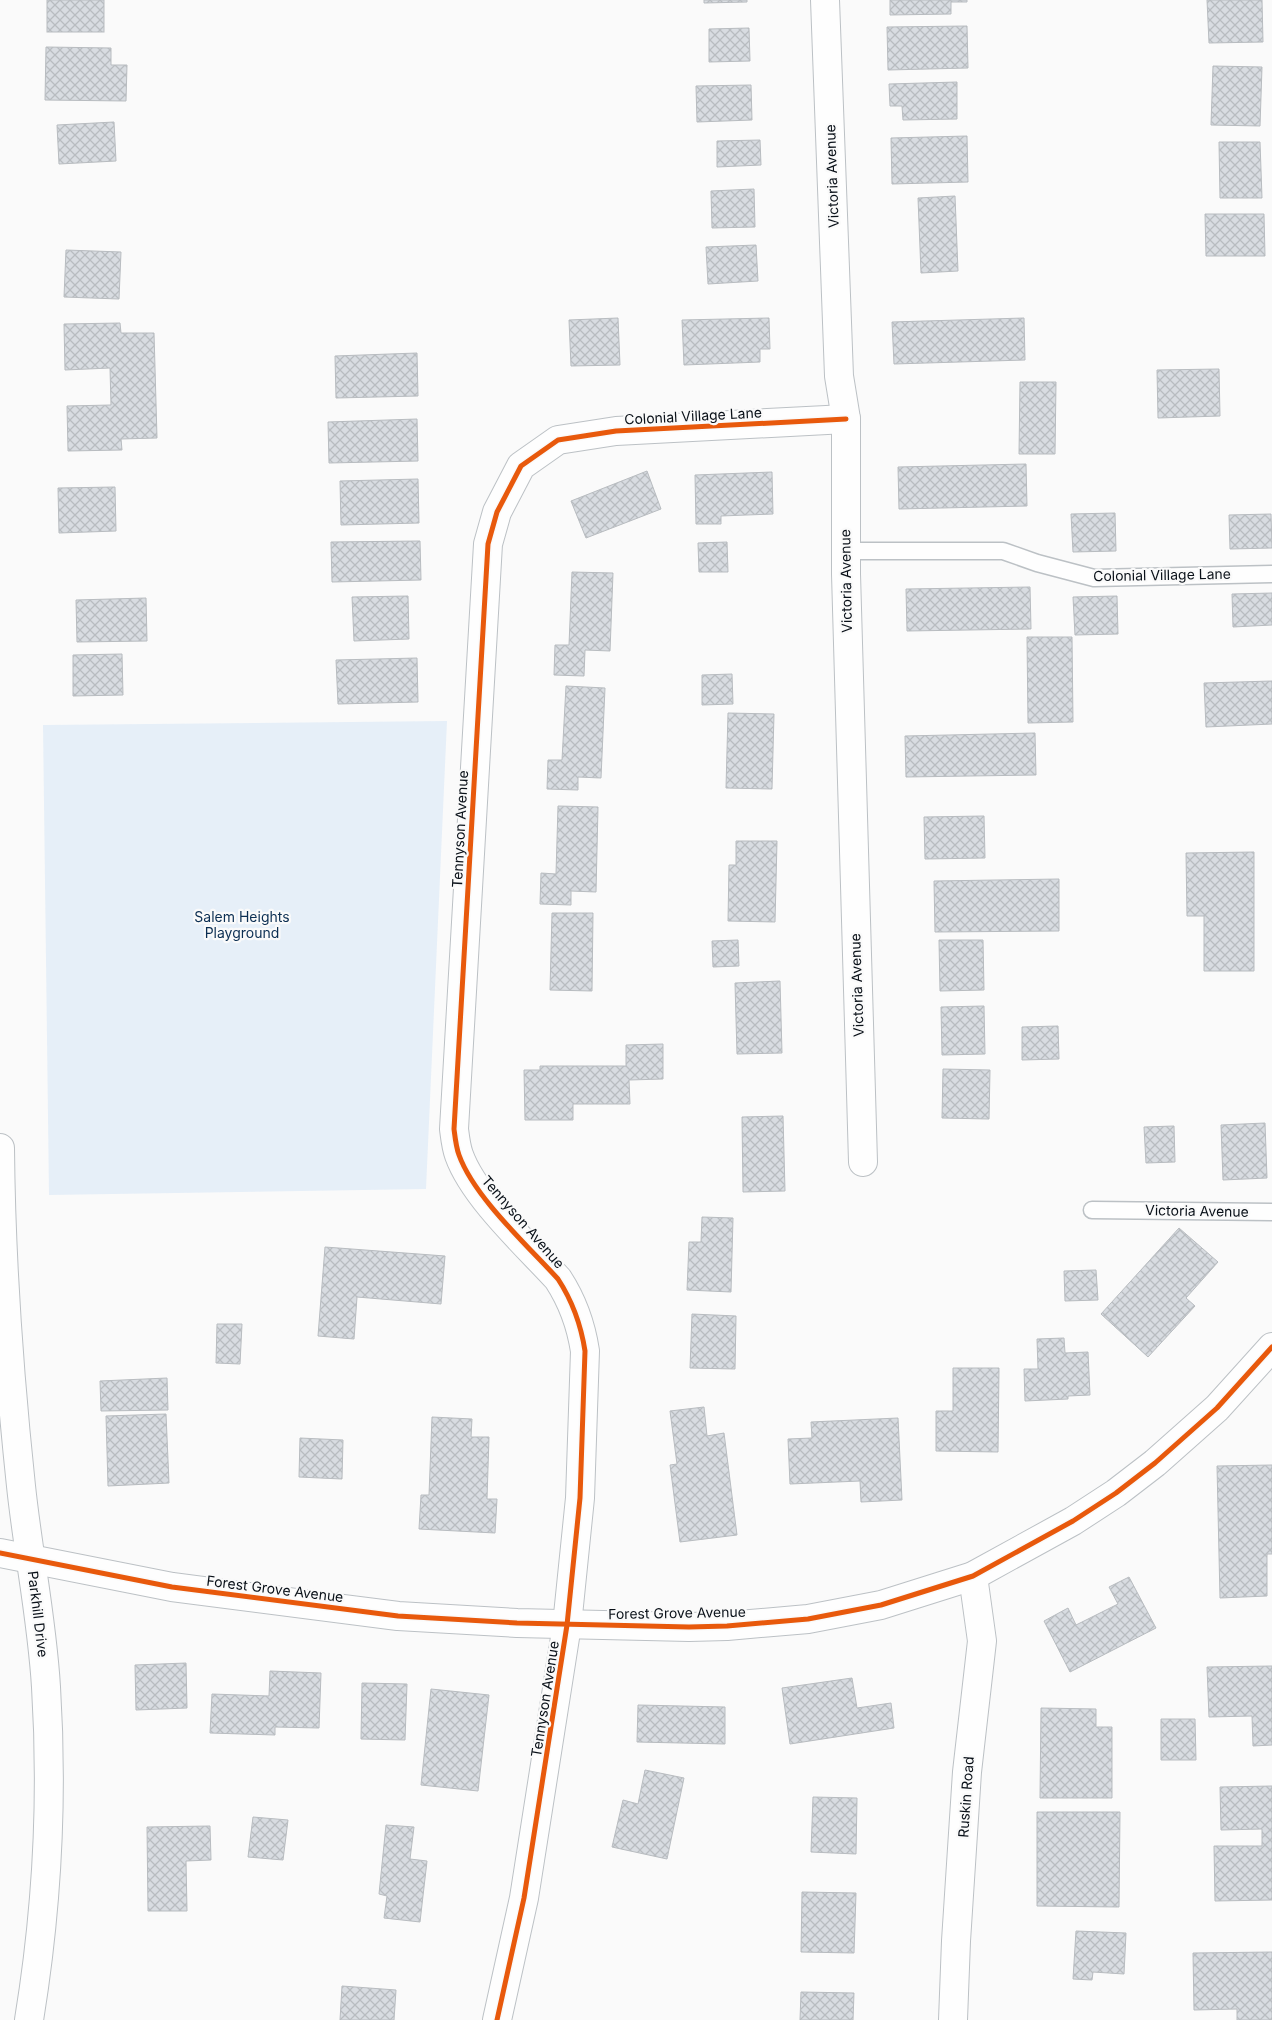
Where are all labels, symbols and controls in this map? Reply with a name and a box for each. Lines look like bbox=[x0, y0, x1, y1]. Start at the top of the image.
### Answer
street label: Victoria Avenue bbox=[821, 124, 842, 228]
street label: Colonial Village Lane bbox=[624, 403, 762, 428]
street label: Victoria Avenue bbox=[836, 529, 855, 633]
street label: Colonial Village Lane bbox=[1093, 565, 1231, 584]
street label: Tennyson Avenue bbox=[448, 770, 471, 888]
park label: Salem Heights Playground bbox=[194, 908, 290, 941]
street label: Victoria Avenue bbox=[846, 933, 867, 1037]
street label: Tennyson Avenue bbox=[478, 1172, 568, 1272]
street label: Victoria Avenue bbox=[1145, 1201, 1249, 1220]
street label: Parkhill Drive bbox=[25, 1570, 52, 1658]
street label: Forest Grove Avenue bbox=[206, 1572, 344, 1605]
street label: Forest Grove Avenue bbox=[608, 1603, 746, 1622]
street label: Tennyson Avenue bbox=[527, 1640, 562, 1758]
street label: Ruskin Road bbox=[954, 1756, 977, 1838]

